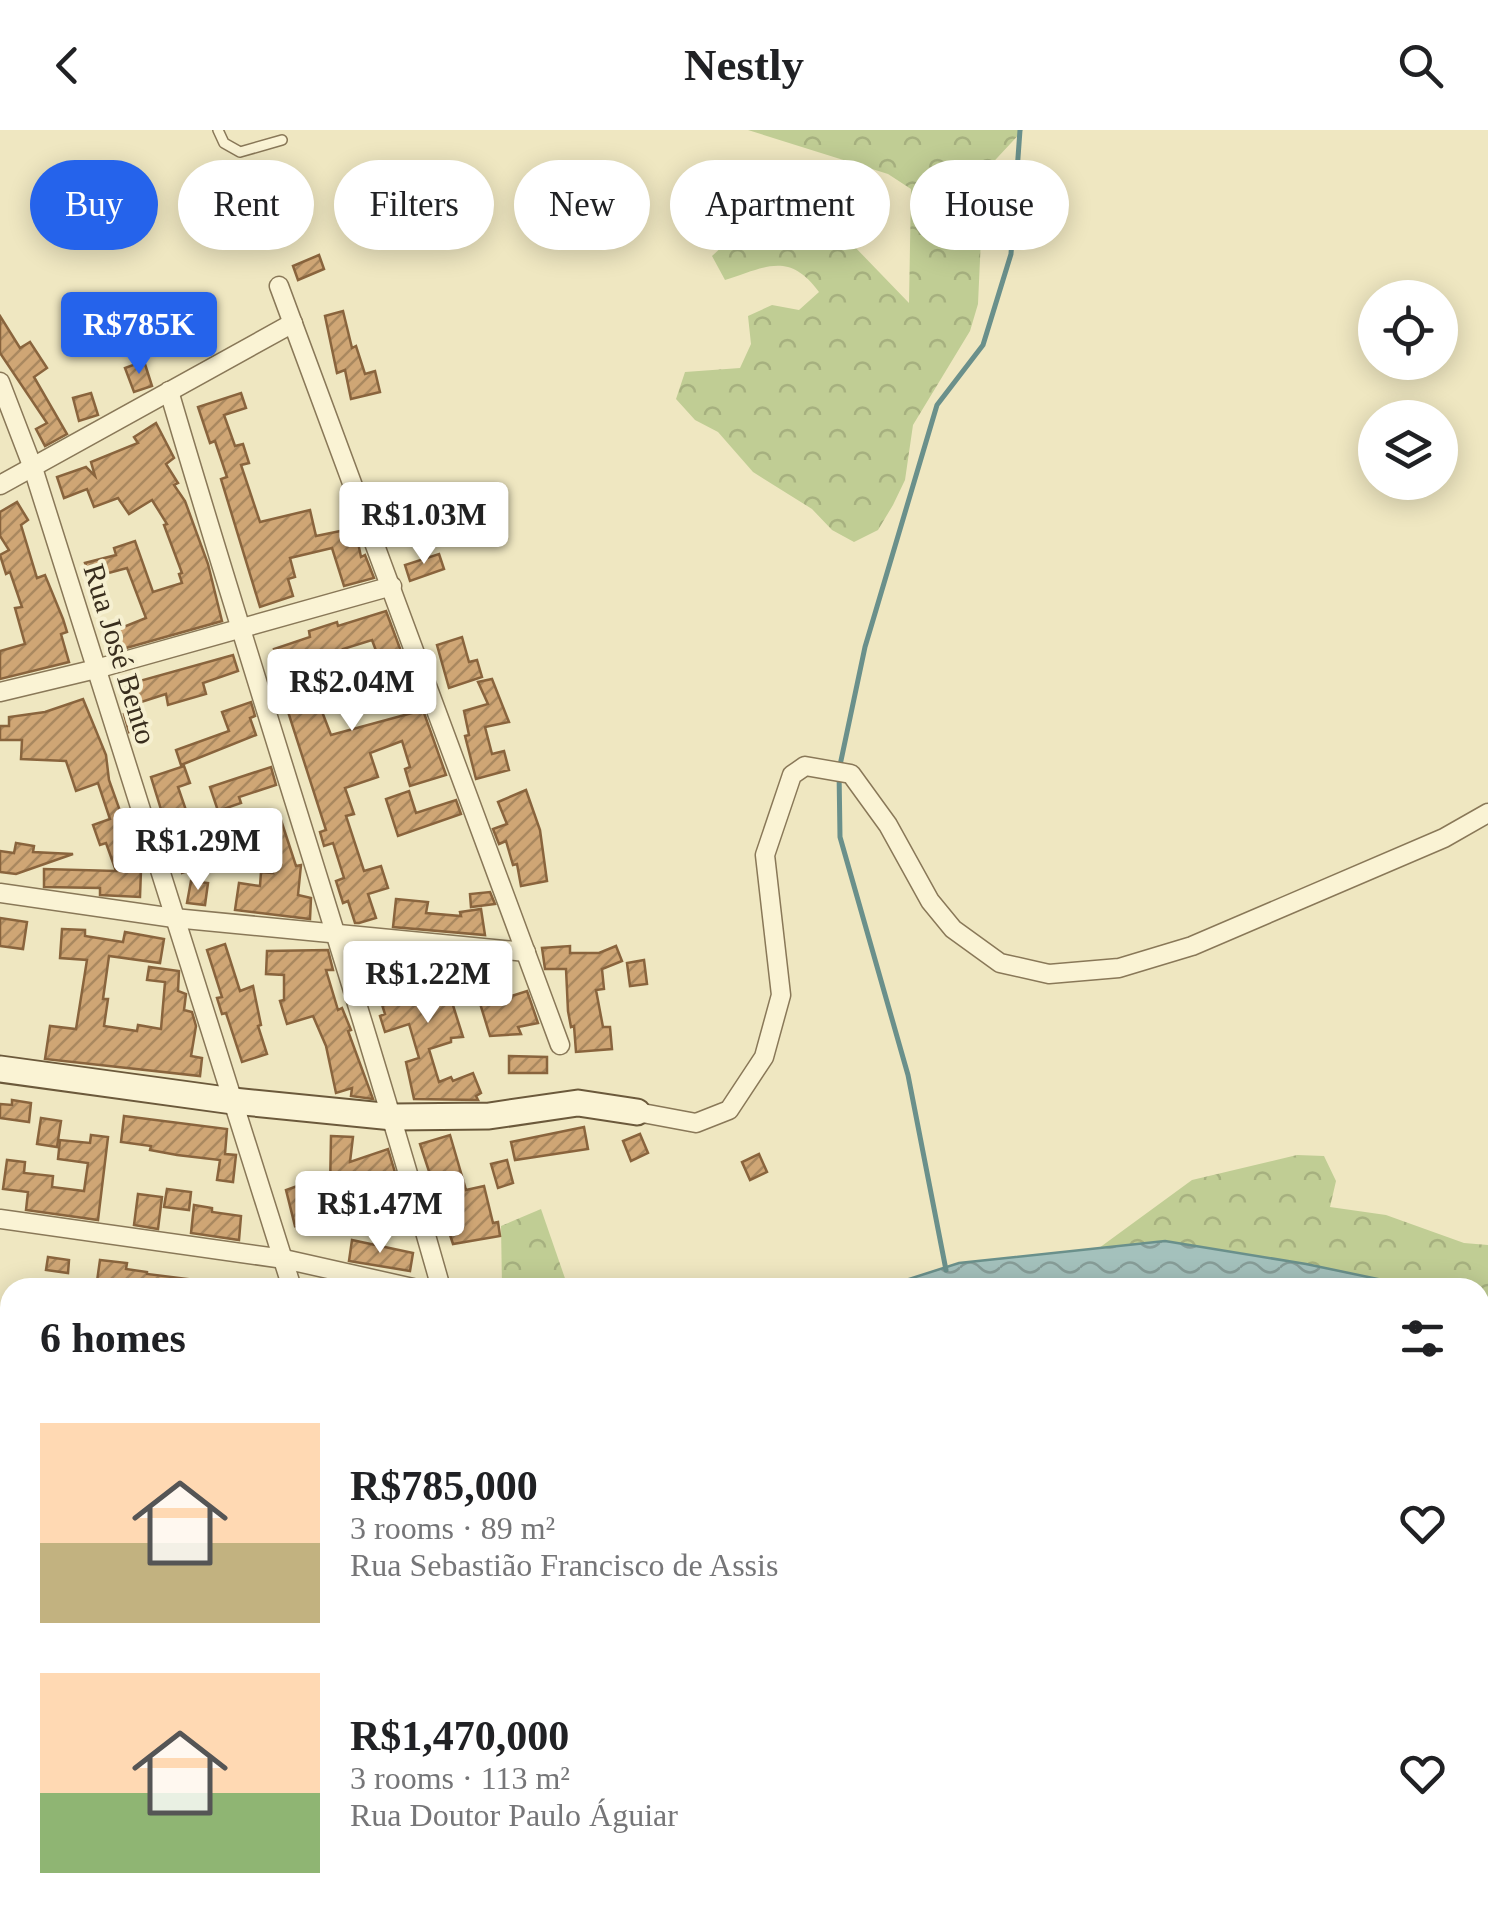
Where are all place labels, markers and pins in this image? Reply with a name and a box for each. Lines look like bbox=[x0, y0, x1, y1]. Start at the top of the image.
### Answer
pin: R$785K bbox=[58, 292, 220, 377]
pin: R$1.03M bbox=[332, 482, 516, 567]
pin: R$2.04M bbox=[260, 649, 444, 734]
pin: R$1.29M bbox=[106, 808, 290, 893]
pin: R$1.22M bbox=[336, 941, 520, 1026]
pin: R$1.47M bbox=[288, 1171, 472, 1256]

